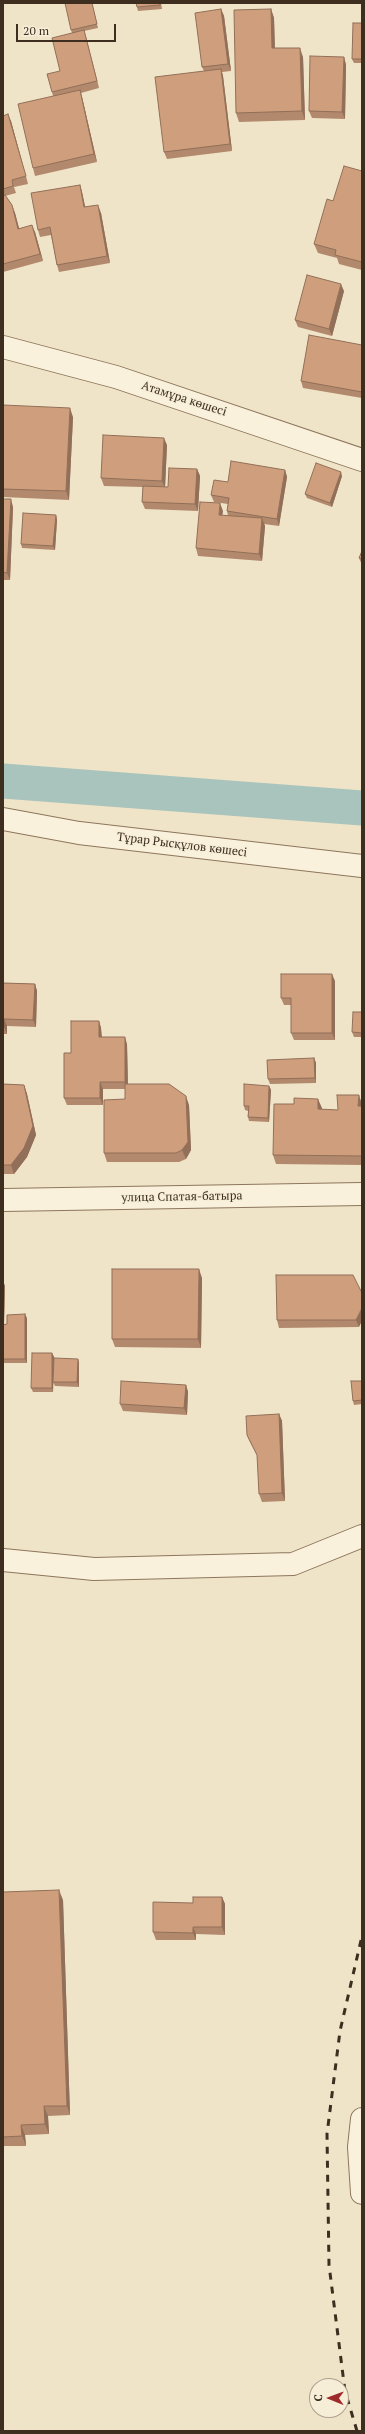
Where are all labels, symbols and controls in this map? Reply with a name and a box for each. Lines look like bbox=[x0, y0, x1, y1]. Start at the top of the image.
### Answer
scale bar bbox=[18, 16, 118, 42]
text: 20 m bbox=[23, 23, 49, 38]
street label: Атамұра көшесі bbox=[140, 378, 228, 420]
street label: Тұрар Рысқұлов көшесі bbox=[116, 830, 248, 860]
street label: улица Спатая-батыра bbox=[121, 1189, 243, 1205]
north arrow bbox=[309, 2378, 349, 2418]
text: С bbox=[311, 2394, 325, 2402]

